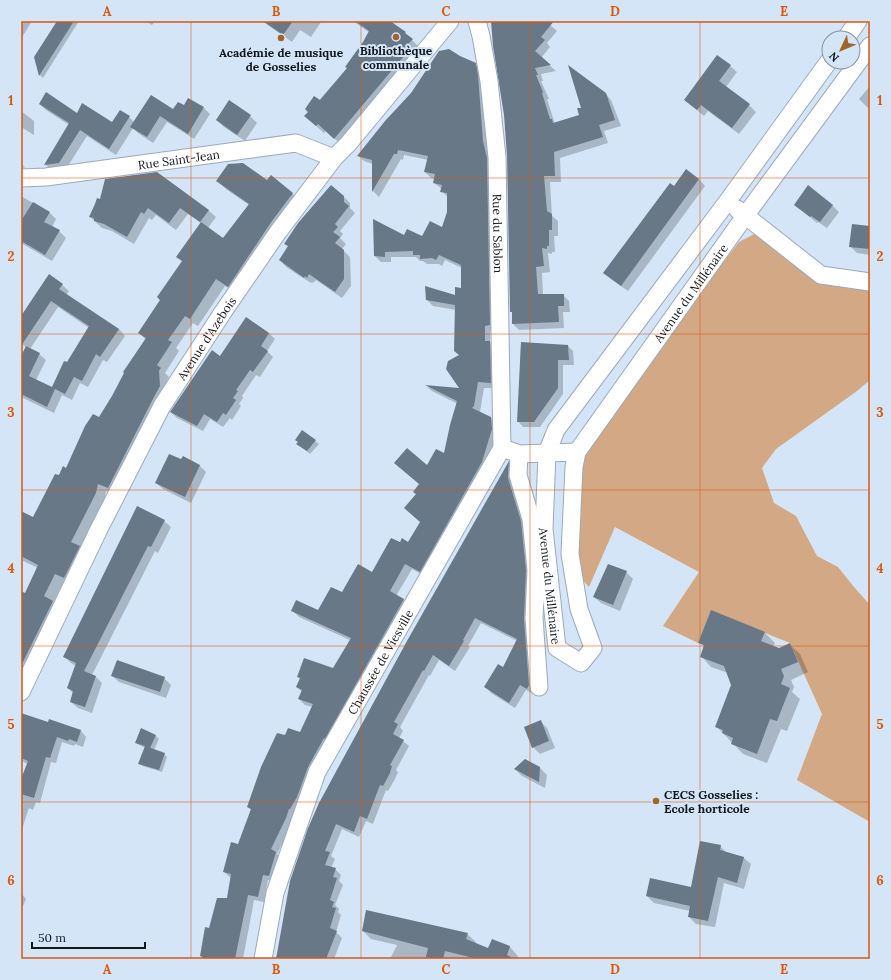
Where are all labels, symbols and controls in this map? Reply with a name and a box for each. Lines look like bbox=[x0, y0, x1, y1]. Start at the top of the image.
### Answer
text: A bbox=[103, 3, 112, 20]
text: B bbox=[272, 3, 281, 20]
text: C bbox=[442, 3, 451, 20]
text: D bbox=[610, 3, 620, 20]
text: E bbox=[780, 3, 788, 20]
north arrow bbox=[821, 30, 861, 70]
marker: Bibliothèque communale bbox=[391, 32, 401, 42]
marker: Académie de musique de Gosselies bbox=[276, 33, 286, 43]
place label: Bibliothèque communale bbox=[360, 43, 433, 72]
place label: Académie de musique de Gosselies bbox=[219, 45, 344, 74]
text: N bbox=[825, 49, 842, 65]
text: 1 bbox=[8, 92, 14, 109]
text: 1 bbox=[877, 92, 883, 109]
street label: Rue Saint-Jean bbox=[137, 146, 221, 172]
street label: Rue du Sablon bbox=[490, 193, 506, 273]
street label: Avenue du Millénaire bbox=[650, 240, 731, 346]
text: 2 bbox=[8, 248, 15, 265]
text: 2 bbox=[877, 248, 884, 265]
street label: Avenue d'Azebois bbox=[173, 293, 239, 383]
text: 3 bbox=[7, 404, 15, 421]
text: 3 bbox=[876, 404, 884, 421]
street label: Avenue du Millénaire bbox=[536, 526, 564, 646]
text: 4 bbox=[7, 560, 15, 577]
text: 4 bbox=[876, 560, 884, 577]
street label: Chaussée de Viesville bbox=[344, 606, 416, 717]
text: 5 bbox=[7, 716, 15, 733]
text: 5 bbox=[876, 716, 884, 733]
place label: CECS Gosselies : Ecole horticole bbox=[664, 787, 758, 816]
marker: CECS Gosselies : Ecole horticole bbox=[651, 796, 661, 806]
text: 6 bbox=[7, 872, 15, 889]
text: 6 bbox=[876, 872, 884, 889]
scale bar bbox=[32, 924, 145, 950]
text: 50 m bbox=[38, 930, 66, 945]
text: A bbox=[103, 961, 112, 978]
text: B bbox=[272, 961, 281, 978]
text: C bbox=[442, 961, 451, 978]
text: D bbox=[610, 961, 620, 978]
text: E bbox=[780, 961, 788, 978]

